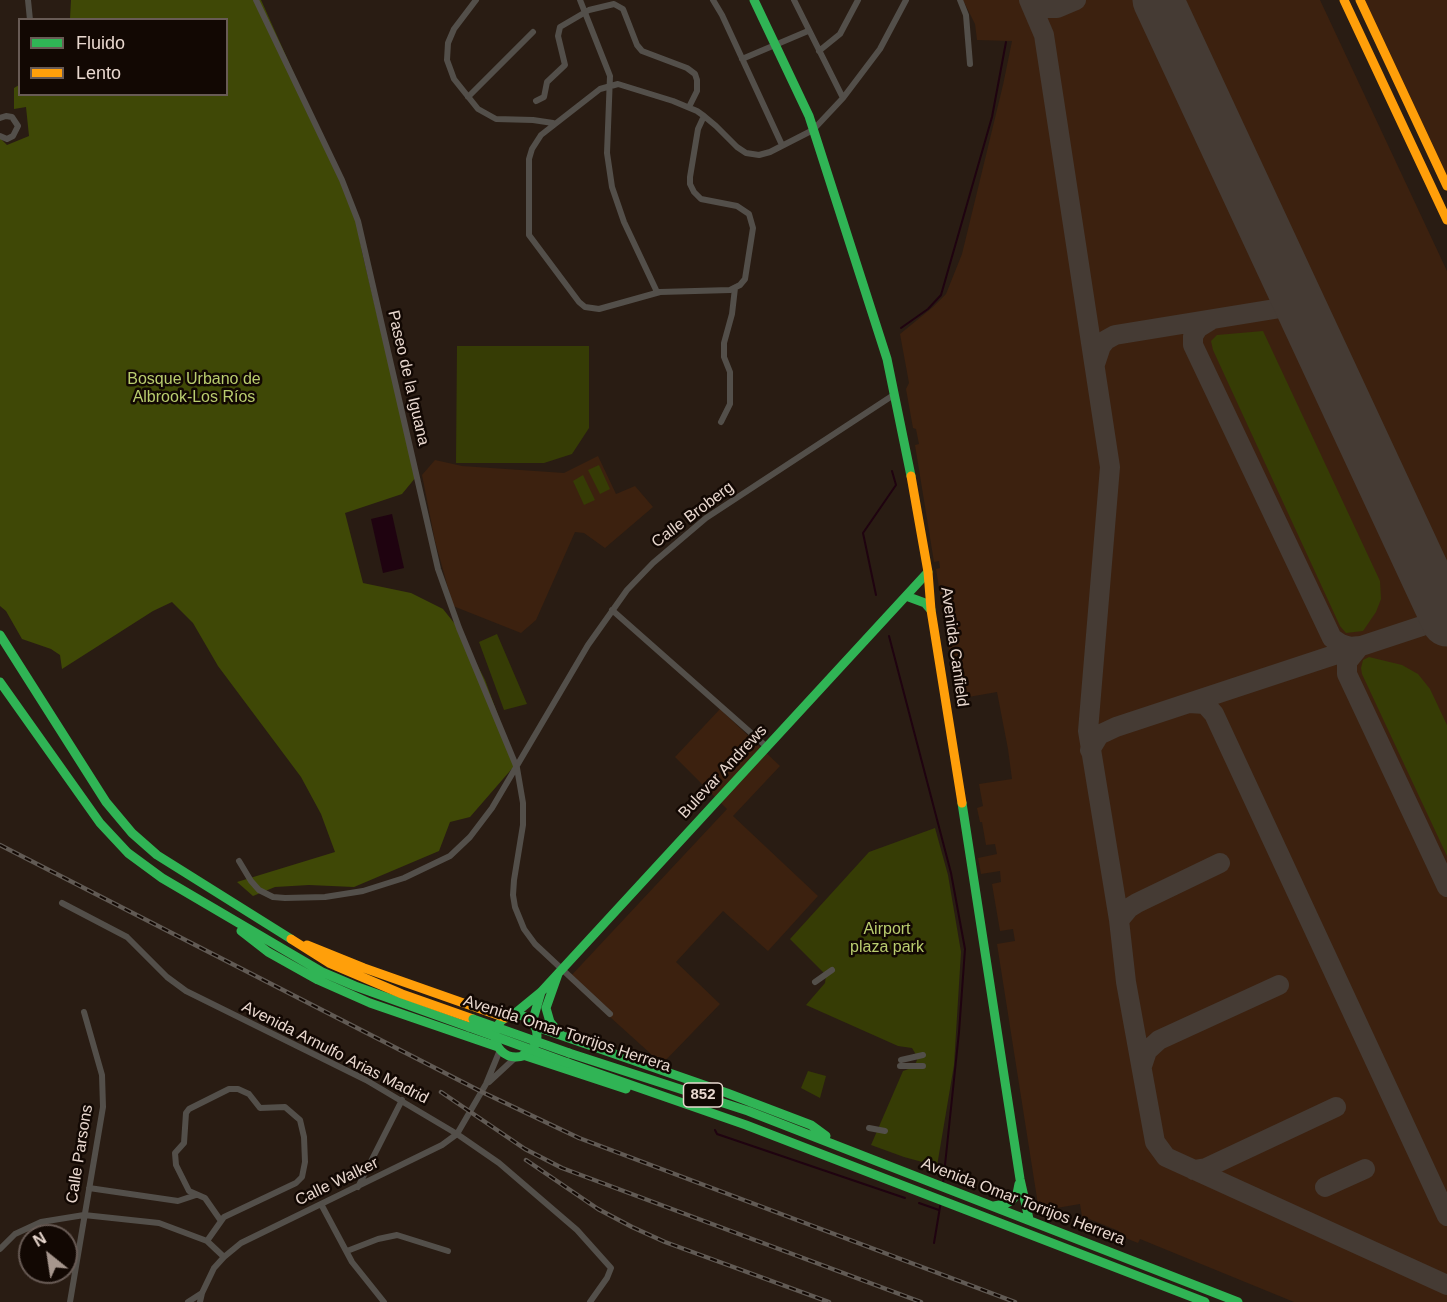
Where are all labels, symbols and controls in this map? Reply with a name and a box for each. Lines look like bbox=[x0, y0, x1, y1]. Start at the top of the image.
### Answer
legend bbox=[18, 18, 228, 96]
text: Fluido bbox=[76, 33, 125, 53]
text: Lento bbox=[76, 63, 121, 83]
street label: Paseo de la Iguana bbox=[383, 309, 433, 447]
park label: Bosque Urbano de Albrook-Los Ríos bbox=[127, 370, 261, 408]
street label: Calle Broberg bbox=[648, 478, 738, 552]
street label: Avenida Canfield bbox=[936, 586, 972, 708]
street label: Bulevar Andrews bbox=[675, 721, 771, 823]
park label: Airport plaza park bbox=[850, 920, 924, 958]
street label: Avenida Omar Torrijos Herrera bbox=[461, 991, 673, 1077]
street label: Avenida Arnulfo Arias Madrid bbox=[238, 997, 432, 1109]
road number: 852 bbox=[684, 1083, 722, 1107]
street label: Calle Parsons bbox=[63, 1103, 97, 1205]
street label: Calle Walker bbox=[292, 1154, 382, 1210]
street label: Avenida Omar Torrijos Herrera bbox=[918, 1154, 1128, 1250]
north arrow bbox=[18, 1224, 78, 1284]
text: N bbox=[30, 1229, 49, 1250]

